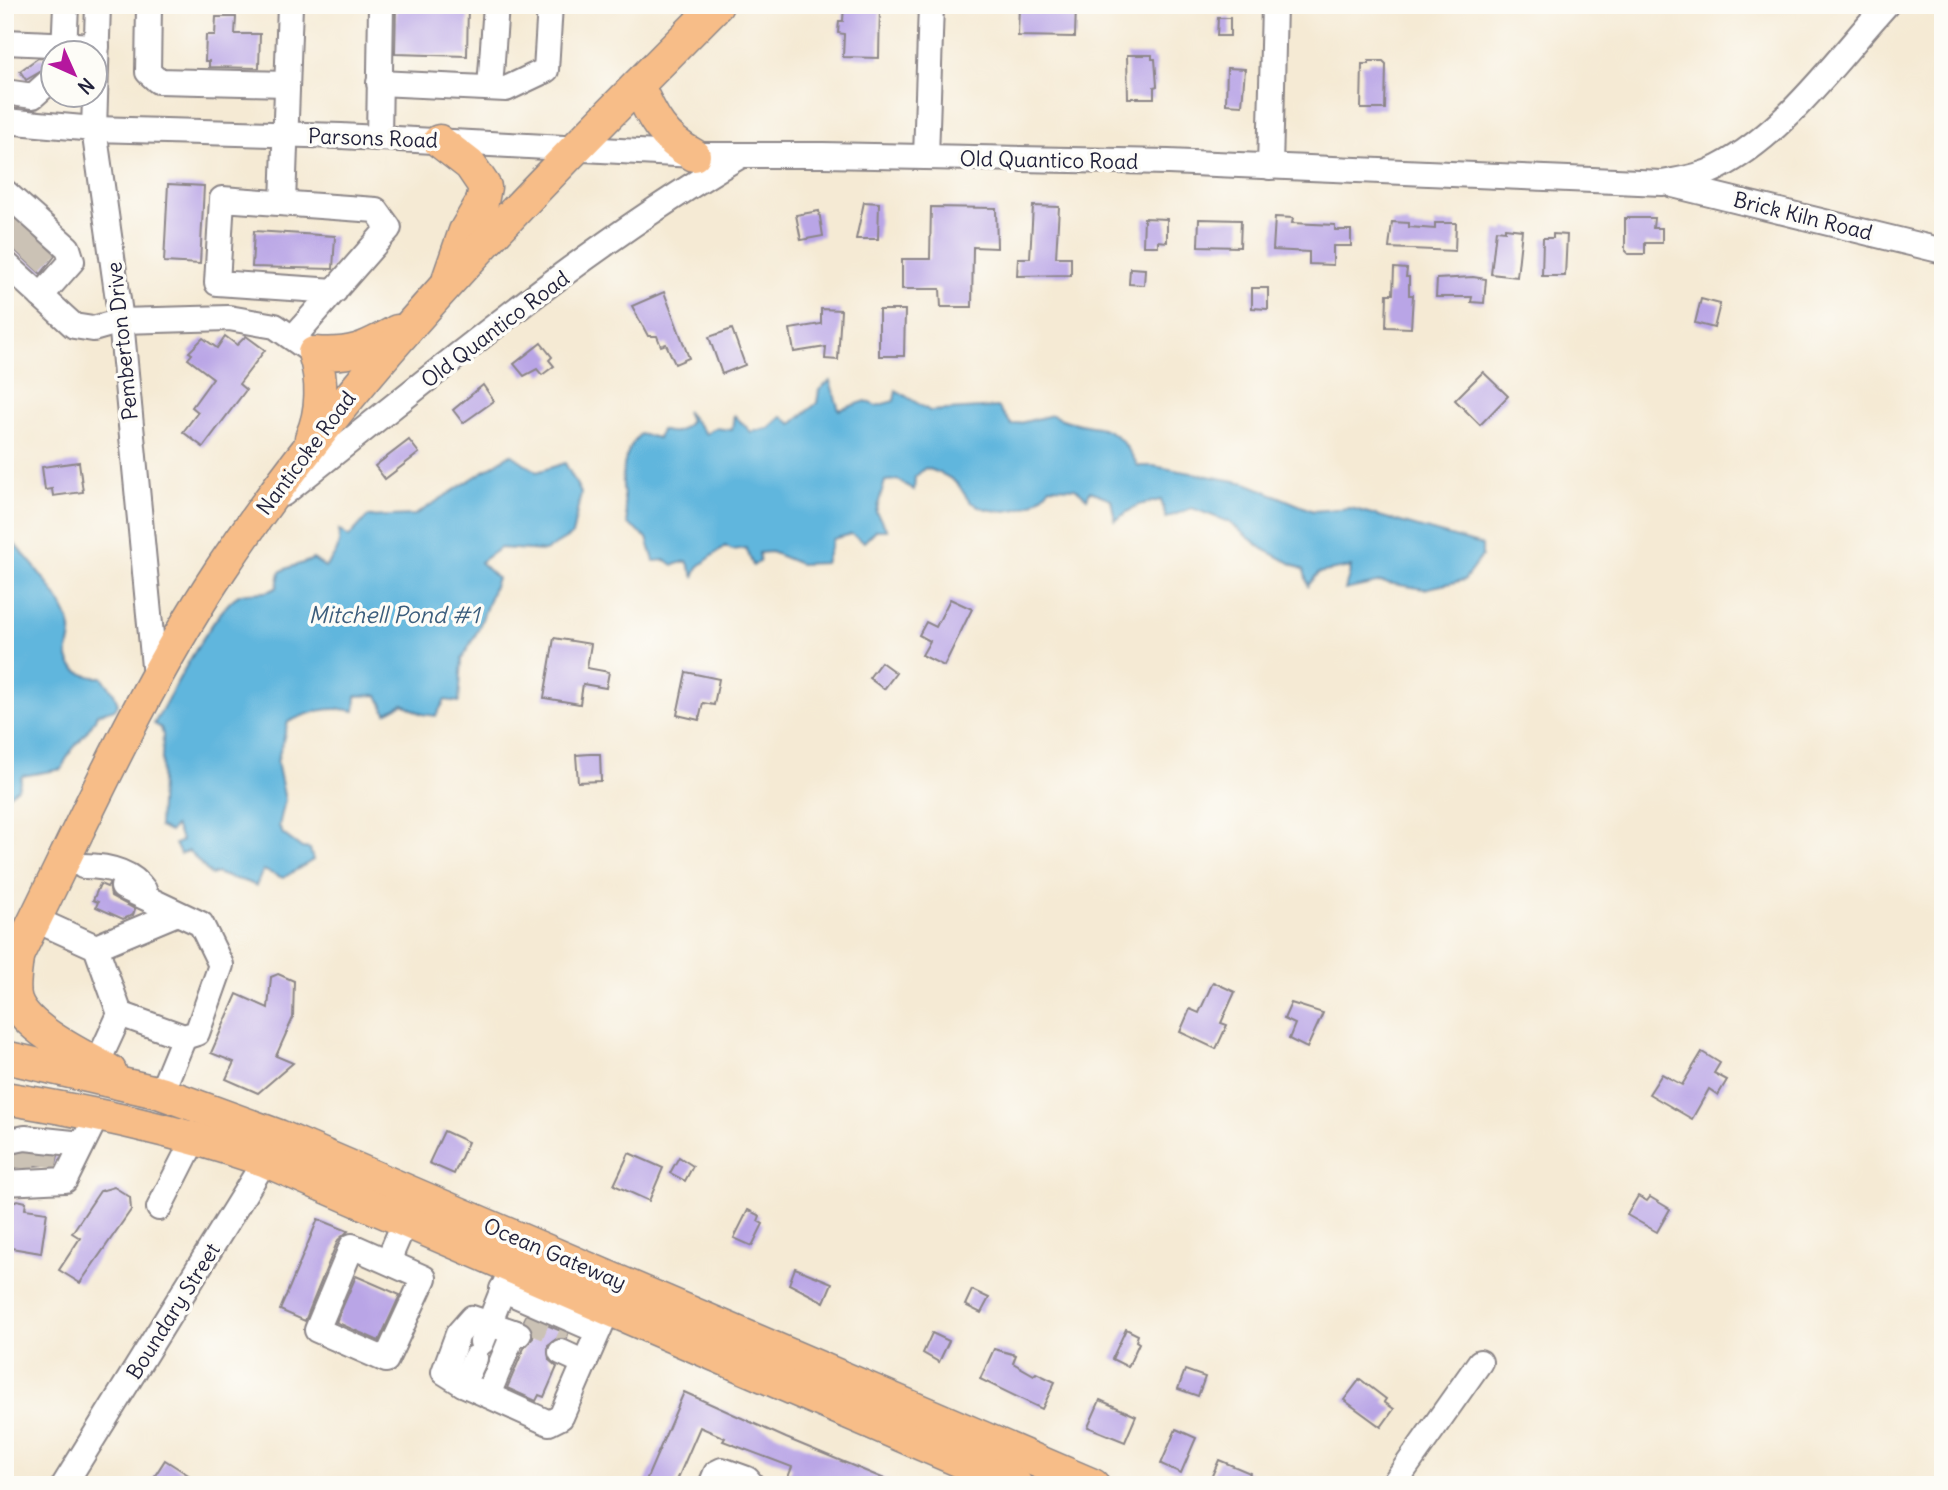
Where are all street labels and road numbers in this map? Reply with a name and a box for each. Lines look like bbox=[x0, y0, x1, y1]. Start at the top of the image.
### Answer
street label: Parsons Road bbox=[308, 122, 438, 154]
street label: Old Quantico Road bbox=[959, 145, 1139, 175]
street label: Brick Kiln Road bbox=[1731, 186, 1875, 246]
street label: Pemberton Drive bbox=[100, 261, 144, 421]
street label: Old Quantico Road bbox=[416, 264, 574, 394]
street label: Nanticoke Road bbox=[251, 386, 361, 520]
street label: Ocean Gateway bbox=[479, 1212, 631, 1296]
street label: Boundary Street bbox=[120, 1238, 226, 1384]

